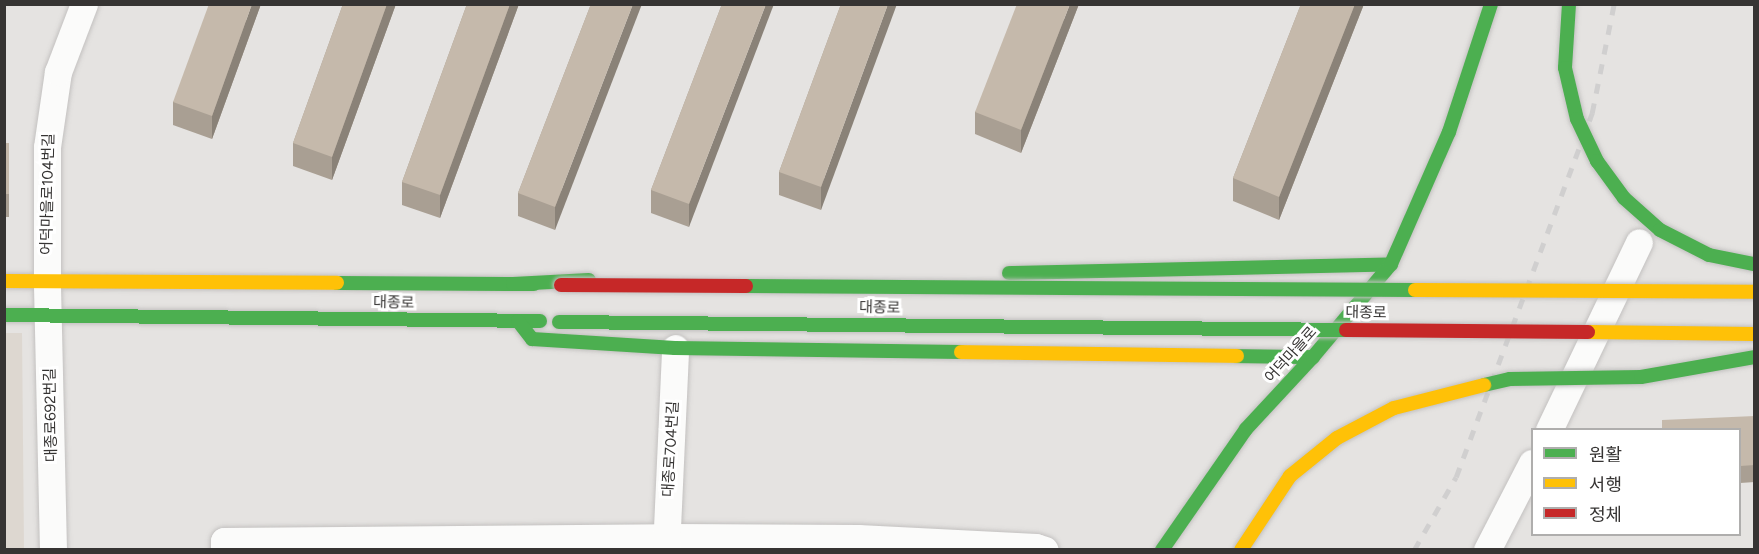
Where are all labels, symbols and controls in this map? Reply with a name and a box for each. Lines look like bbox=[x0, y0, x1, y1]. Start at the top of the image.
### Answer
street label: 어덕마을로104번길 bbox=[38, 133, 58, 255]
street label: 대종로 bbox=[373, 294, 415, 312]
street label: 대종로 bbox=[859, 299, 901, 317]
street label: 대종로 bbox=[1345, 304, 1387, 322]
street label: 어덕마을로 bbox=[1261, 323, 1321, 387]
street label: 대종로692번길 bbox=[41, 368, 61, 462]
street label: 대종로704번길 bbox=[660, 401, 682, 497]
legend bbox=[1531, 428, 1741, 536]
text: 원활 bbox=[1589, 444, 1622, 466]
text: 서행 bbox=[1589, 474, 1622, 496]
text: 정체 bbox=[1589, 504, 1622, 526]

